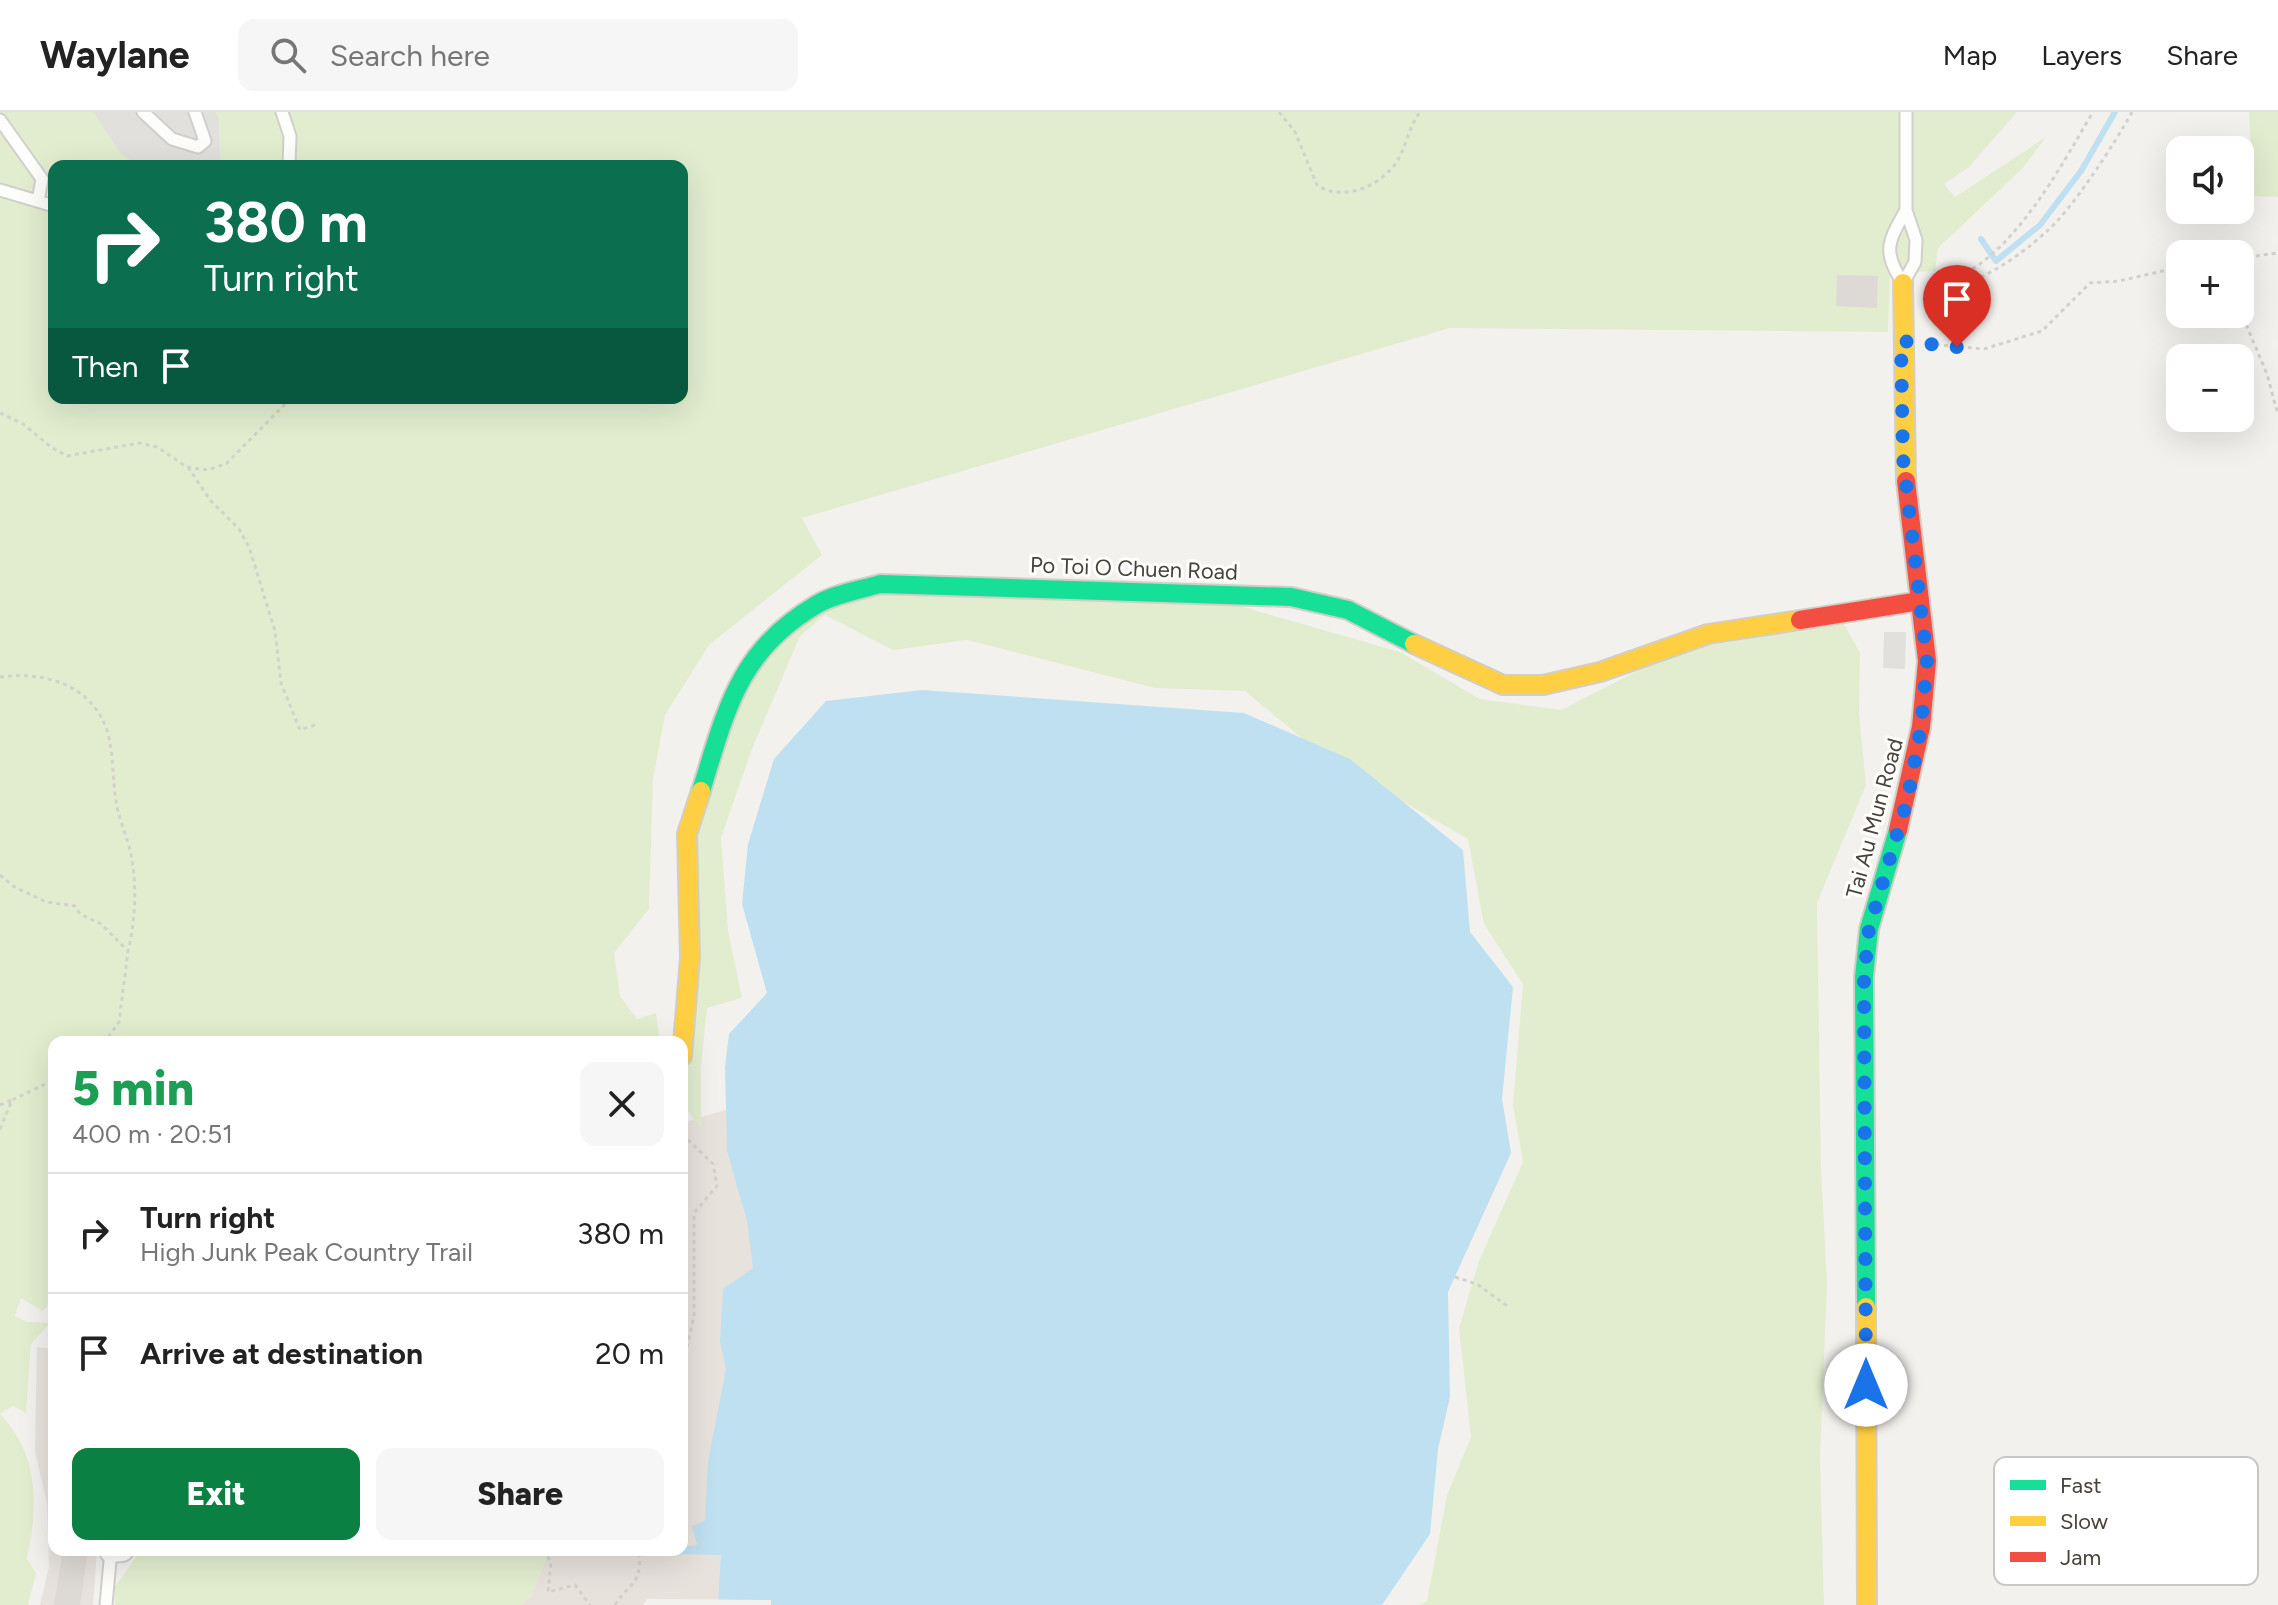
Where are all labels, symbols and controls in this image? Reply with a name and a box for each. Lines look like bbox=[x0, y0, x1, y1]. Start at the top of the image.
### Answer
search box bbox=[238, 19, 798, 91]
text: Waylane bbox=[40, 32, 190, 78]
icon: search bbox=[266, 33, 310, 77]
text: Search here bbox=[330, 37, 490, 74]
text: Map bbox=[1943, 38, 1997, 72]
text: Layers bbox=[2041, 38, 2122, 72]
text: Share bbox=[2166, 38, 2238, 72]
map controls bbox=[2166, 136, 2254, 432]
button: sound bbox=[2166, 136, 2254, 224]
text: 380 m bbox=[204, 189, 368, 256]
icon: right bbox=[72, 192, 176, 296]
button: + bbox=[2166, 240, 2254, 328]
text: Turn right bbox=[204, 257, 359, 300]
pin bbox=[1923, 265, 1991, 347]
icon: arrive bbox=[1935, 277, 1979, 321]
icon: arrive bbox=[154, 344, 198, 388]
button: − bbox=[2166, 344, 2254, 432]
text: Then bbox=[72, 348, 138, 385]
street label: Po Toi O Chuen Road bbox=[1030, 551, 1238, 586]
street label: Tai Au Mun Road bbox=[1840, 735, 1909, 901]
text: 5 min bbox=[72, 1059, 194, 1117]
button: close bbox=[580, 1062, 664, 1146]
text: 400 m · 20:51 bbox=[72, 1118, 233, 1150]
text: Turn right bbox=[140, 1199, 275, 1236]
icon: right bbox=[72, 1211, 116, 1255]
text: 380 m bbox=[577, 1215, 664, 1252]
text: High Junk Peak Country Trail bbox=[140, 1236, 473, 1268]
icon: arrive bbox=[72, 1331, 116, 1375]
text: Arrive at destination bbox=[140, 1335, 423, 1372]
text: 20 m bbox=[595, 1335, 664, 1372]
position arrow bbox=[1824, 1343, 1908, 1427]
button: Exit bbox=[72, 1448, 360, 1540]
button: Share bbox=[376, 1448, 664, 1540]
legend bbox=[1994, 1457, 2258, 1585]
text: Fast bbox=[2060, 1472, 2102, 1499]
text: Slow bbox=[2060, 1508, 2109, 1535]
text: Jam bbox=[2060, 1544, 2101, 1571]

